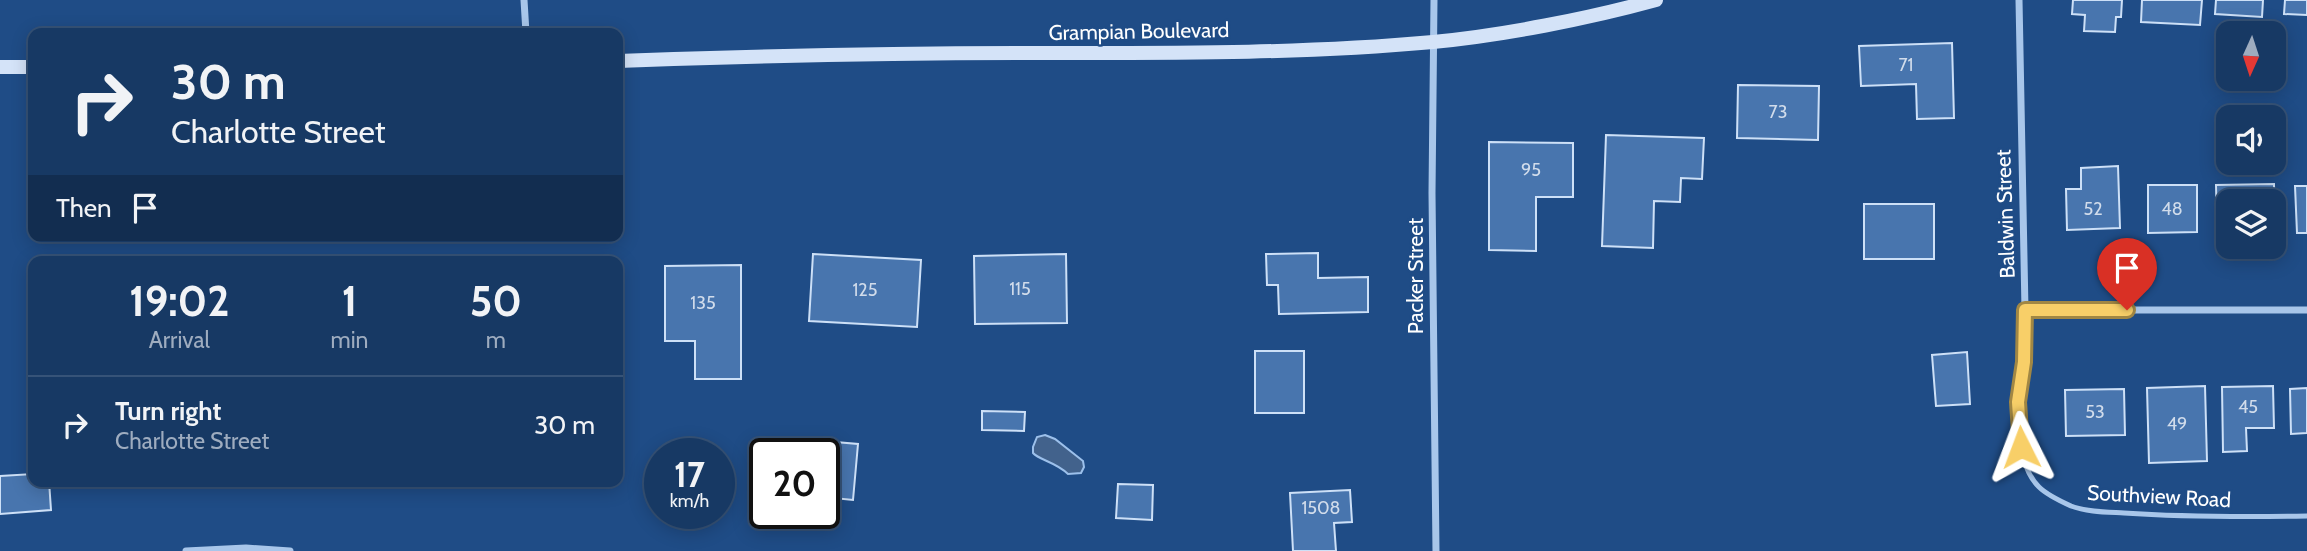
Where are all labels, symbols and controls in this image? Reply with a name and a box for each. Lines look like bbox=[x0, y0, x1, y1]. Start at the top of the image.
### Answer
street label: Grampian Boulevard bbox=[1048, 17, 1230, 45]
north arrow bbox=[2216, 21, 2286, 91]
map controls bbox=[2216, 21, 2286, 259]
text: 30 m bbox=[171, 52, 286, 111]
house number: 71 bbox=[1899, 54, 1913, 76]
icon: right bbox=[56, 56, 147, 147]
house number: 73 bbox=[1769, 101, 1787, 123]
button: sound bbox=[2216, 105, 2286, 175]
text: Charlotte Street bbox=[171, 112, 386, 151]
street label: Baldwin Street bbox=[1990, 149, 2020, 279]
house number: 95 bbox=[1521, 159, 1541, 181]
icon: arrive bbox=[126, 189, 164, 227]
button: layers bbox=[2216, 189, 2286, 259]
text: Then bbox=[56, 192, 112, 224]
house number: 52 bbox=[2083, 198, 2103, 220]
house number: 48 bbox=[2161, 198, 2183, 220]
street label: Packer Street bbox=[1403, 218, 1428, 334]
pin bbox=[2097, 238, 2157, 310]
icon: arrive bbox=[2108, 249, 2146, 287]
text: 19:02 bbox=[129, 275, 229, 327]
text: 1 bbox=[342, 275, 357, 327]
text: 50 bbox=[470, 275, 522, 327]
house number: 115 bbox=[1009, 278, 1031, 300]
house number: 125 bbox=[852, 279, 878, 301]
house number: 135 bbox=[690, 292, 716, 314]
text: Arrival bbox=[149, 326, 210, 354]
text: min bbox=[331, 326, 368, 354]
text: m bbox=[486, 326, 506, 354]
text: Turn right bbox=[115, 395, 221, 427]
house number: 45 bbox=[2238, 396, 2258, 418]
house number: 53 bbox=[2085, 401, 2105, 423]
icon: right bbox=[56, 406, 94, 444]
text: 30 m bbox=[534, 409, 595, 441]
position arrow bbox=[1984, 410, 2058, 484]
house number: 49 bbox=[2167, 413, 2187, 435]
text: Charlotte Street bbox=[115, 427, 269, 455]
speed limit sign: 20 bbox=[749, 438, 840, 529]
text: 17 bbox=[674, 453, 705, 496]
street label: Southview Road bbox=[2086, 480, 2232, 512]
text: km/h bbox=[670, 490, 709, 512]
house number: 1508 bbox=[1301, 497, 1341, 519]

